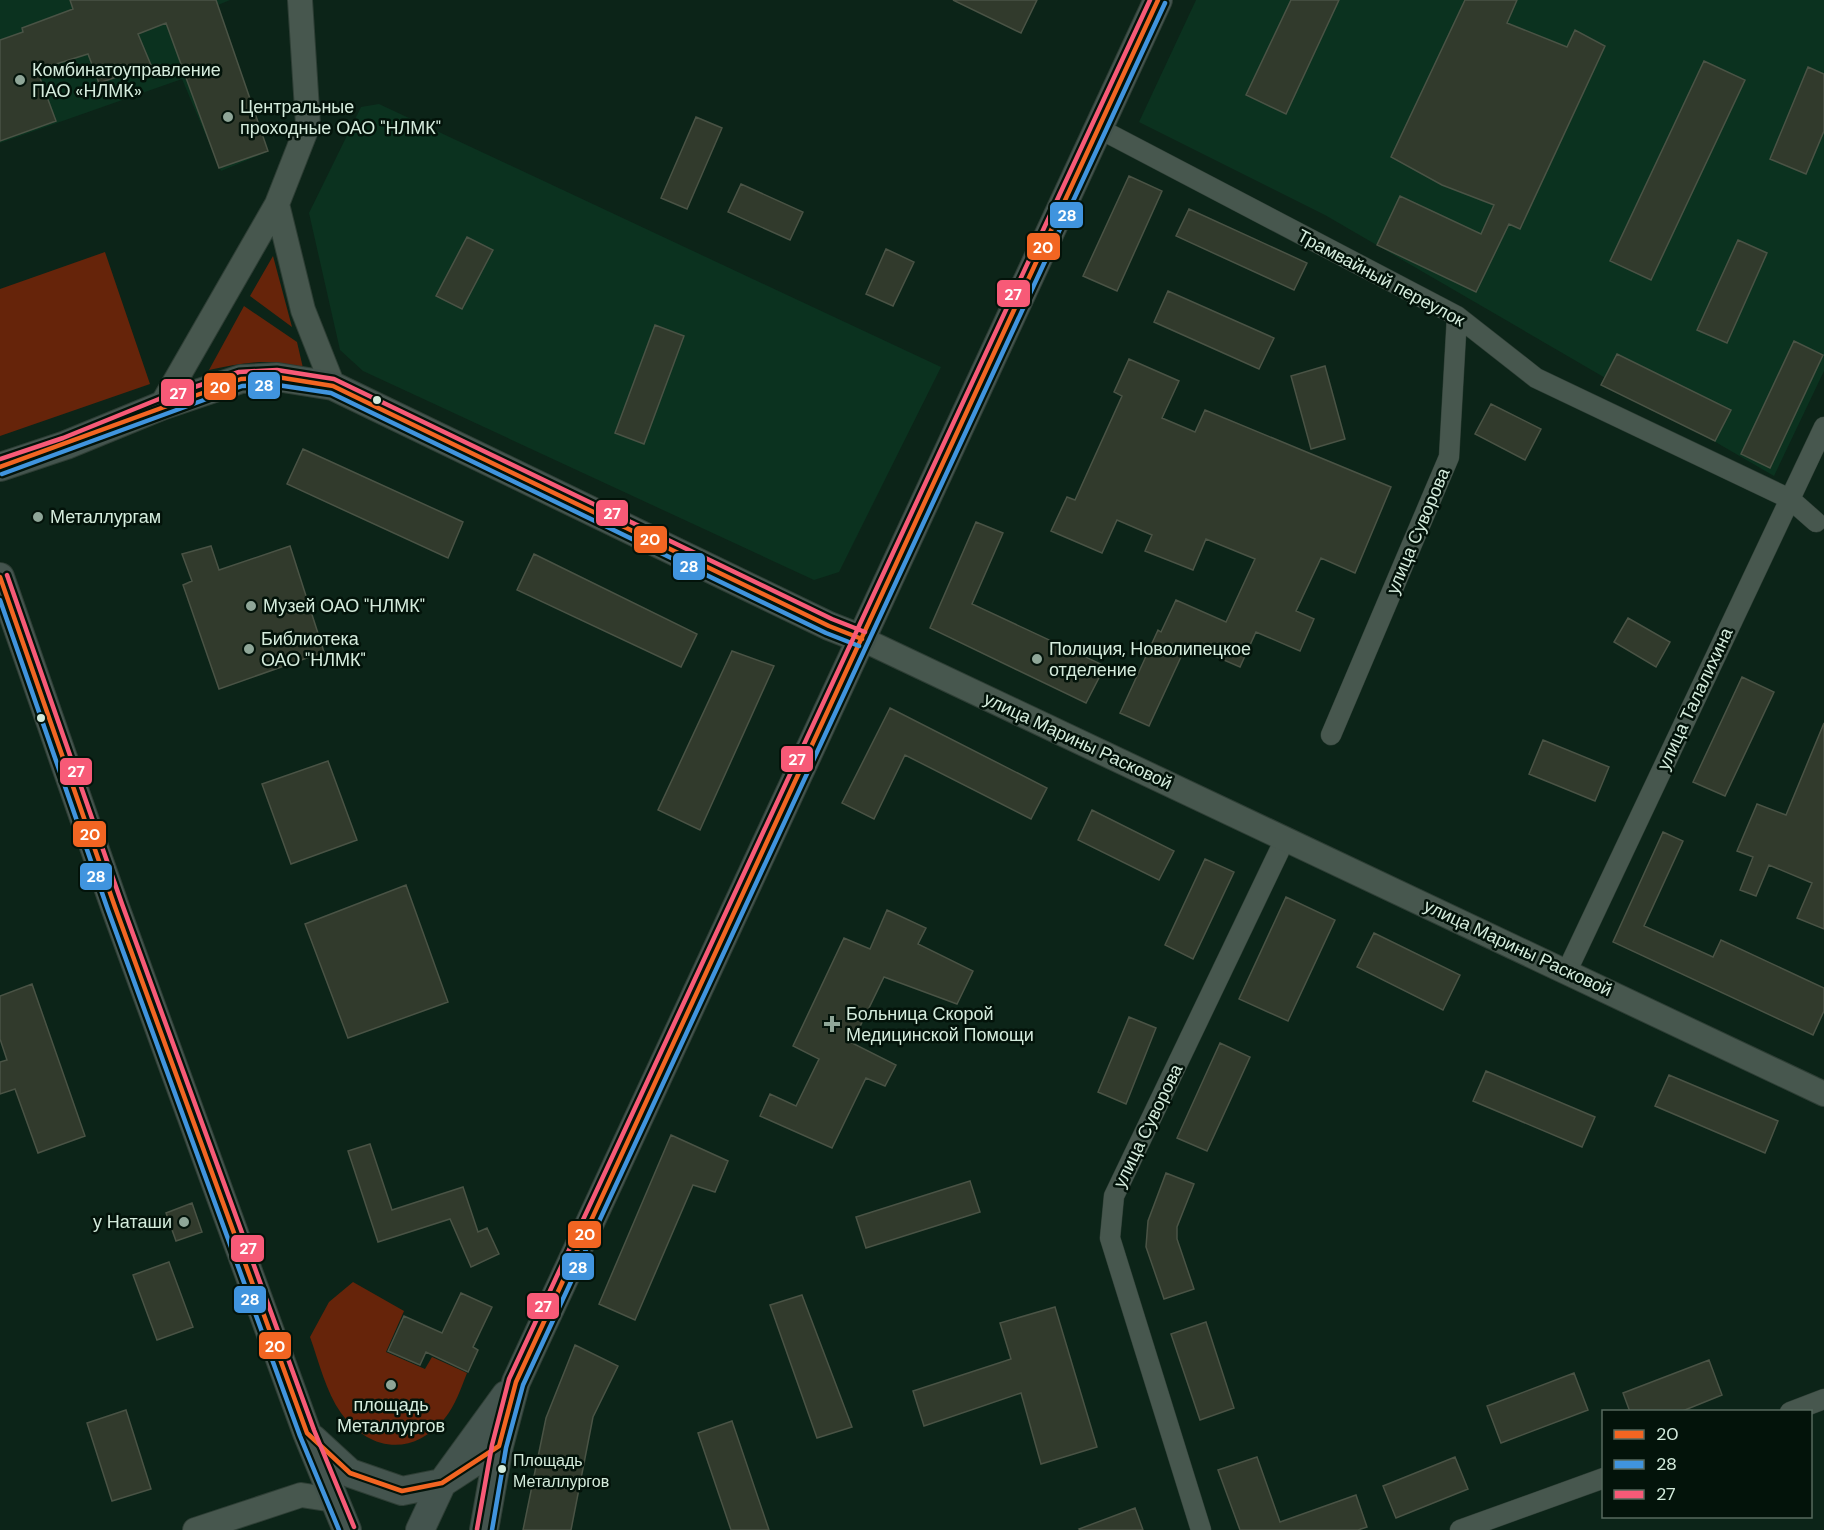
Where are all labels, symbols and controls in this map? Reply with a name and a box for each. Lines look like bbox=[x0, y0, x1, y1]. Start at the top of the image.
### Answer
place label: Комбинатоуправление ПАО «НЛМК» bbox=[32, 58, 221, 103]
marker: Комбинатоуправление ПАО «НЛМК» bbox=[13, 73, 27, 87]
place label: Центральные проходные ОАО "НЛМК" bbox=[240, 95, 441, 140]
marker: Центральные проходные ОАО "НЛМК" bbox=[221, 110, 235, 124]
line badge: 28 bbox=[1049, 201, 1084, 229]
text: 28 bbox=[1057, 205, 1077, 226]
street label: Трамвайный переулок bbox=[1293, 224, 1469, 332]
line badge: 20 bbox=[1026, 232, 1061, 261]
text: 20 bbox=[1033, 237, 1053, 258]
line badge: 27 bbox=[996, 279, 1031, 308]
text: 27 bbox=[1004, 284, 1022, 305]
line badge: 28 bbox=[247, 371, 281, 400]
line badge: 20 bbox=[203, 372, 237, 401]
text: 28 bbox=[254, 375, 274, 396]
text: 20 bbox=[210, 377, 230, 398]
line badge: 27 bbox=[160, 378, 195, 407]
text: 27 bbox=[169, 383, 187, 404]
unlabelled marker bbox=[371, 394, 383, 406]
street label: улица Суворова bbox=[1381, 463, 1456, 598]
line badge: 27 bbox=[595, 499, 629, 527]
text: 27 bbox=[603, 503, 621, 524]
place label: Металлургам bbox=[50, 505, 161, 529]
marker: Металлургам bbox=[31, 510, 45, 524]
line badge: 20 bbox=[633, 525, 668, 554]
text: 20 bbox=[640, 529, 660, 550]
line badge: 28 bbox=[672, 552, 706, 581]
text: 28 bbox=[679, 556, 699, 577]
place label: Музей ОАО "НЛМК" bbox=[263, 594, 425, 618]
marker: Музей ОАО "НЛМК" bbox=[244, 599, 258, 613]
street label: улица Талалихина bbox=[1651, 623, 1739, 774]
place label: Библиотека ОАО "НЛМК" bbox=[261, 627, 366, 672]
place label: Полиция, Новолипецкое отделение bbox=[1049, 637, 1251, 682]
marker: Библиотека ОАО "НЛМК" bbox=[242, 642, 256, 656]
marker: Полиция, Новолипецкое отделение bbox=[1030, 652, 1044, 666]
street label: улица Марины Расковой bbox=[980, 687, 1176, 795]
unlabelled marker bbox=[35, 712, 47, 724]
line badge: 27 bbox=[780, 745, 814, 773]
text: 27 bbox=[788, 749, 806, 770]
line badge: 27 bbox=[59, 757, 93, 786]
text: 27 bbox=[67, 761, 85, 782]
line badge: 20 bbox=[72, 820, 107, 848]
text: 20 bbox=[80, 824, 100, 845]
line badge: 28 bbox=[79, 862, 113, 891]
text: 28 bbox=[86, 866, 106, 887]
street label: улица Марины Расковой bbox=[1420, 894, 1616, 1002]
place label: Больница Скорой Медицинской Помощи bbox=[846, 1002, 1034, 1047]
marker: Больница Скорой Медицинской Помощи bbox=[823, 1015, 841, 1033]
street label: улица Суворова bbox=[1108, 1059, 1189, 1192]
place label: у Наташи bbox=[93, 1210, 172, 1234]
marker: у Наташи bbox=[177, 1215, 191, 1229]
line badge: 20 bbox=[567, 1220, 602, 1249]
text: 20 bbox=[575, 1224, 595, 1245]
line badge: 27 bbox=[230, 1234, 265, 1263]
text: 27 bbox=[239, 1238, 257, 1259]
line badge: 28 bbox=[561, 1252, 595, 1281]
text: 28 bbox=[568, 1257, 588, 1278]
line badge: 28 bbox=[233, 1285, 267, 1314]
text: 28 bbox=[240, 1289, 260, 1310]
line badge: 27 bbox=[526, 1292, 560, 1320]
text: 27 bbox=[534, 1296, 552, 1317]
line badge: 20 bbox=[258, 1331, 292, 1360]
text: 20 bbox=[265, 1336, 285, 1357]
marker: площадь Металлургов bbox=[384, 1378, 398, 1392]
place label: площадь Металлургов bbox=[337, 1393, 445, 1438]
legend bbox=[1602, 1410, 1812, 1518]
text: 20 bbox=[1656, 1422, 1679, 1446]
place label: Площадь Металлургов bbox=[513, 1450, 609, 1492]
text: 28 bbox=[1656, 1452, 1677, 1476]
marker: Площадь Металлургов bbox=[496, 1463, 508, 1475]
text: 27 bbox=[1656, 1482, 1676, 1506]

